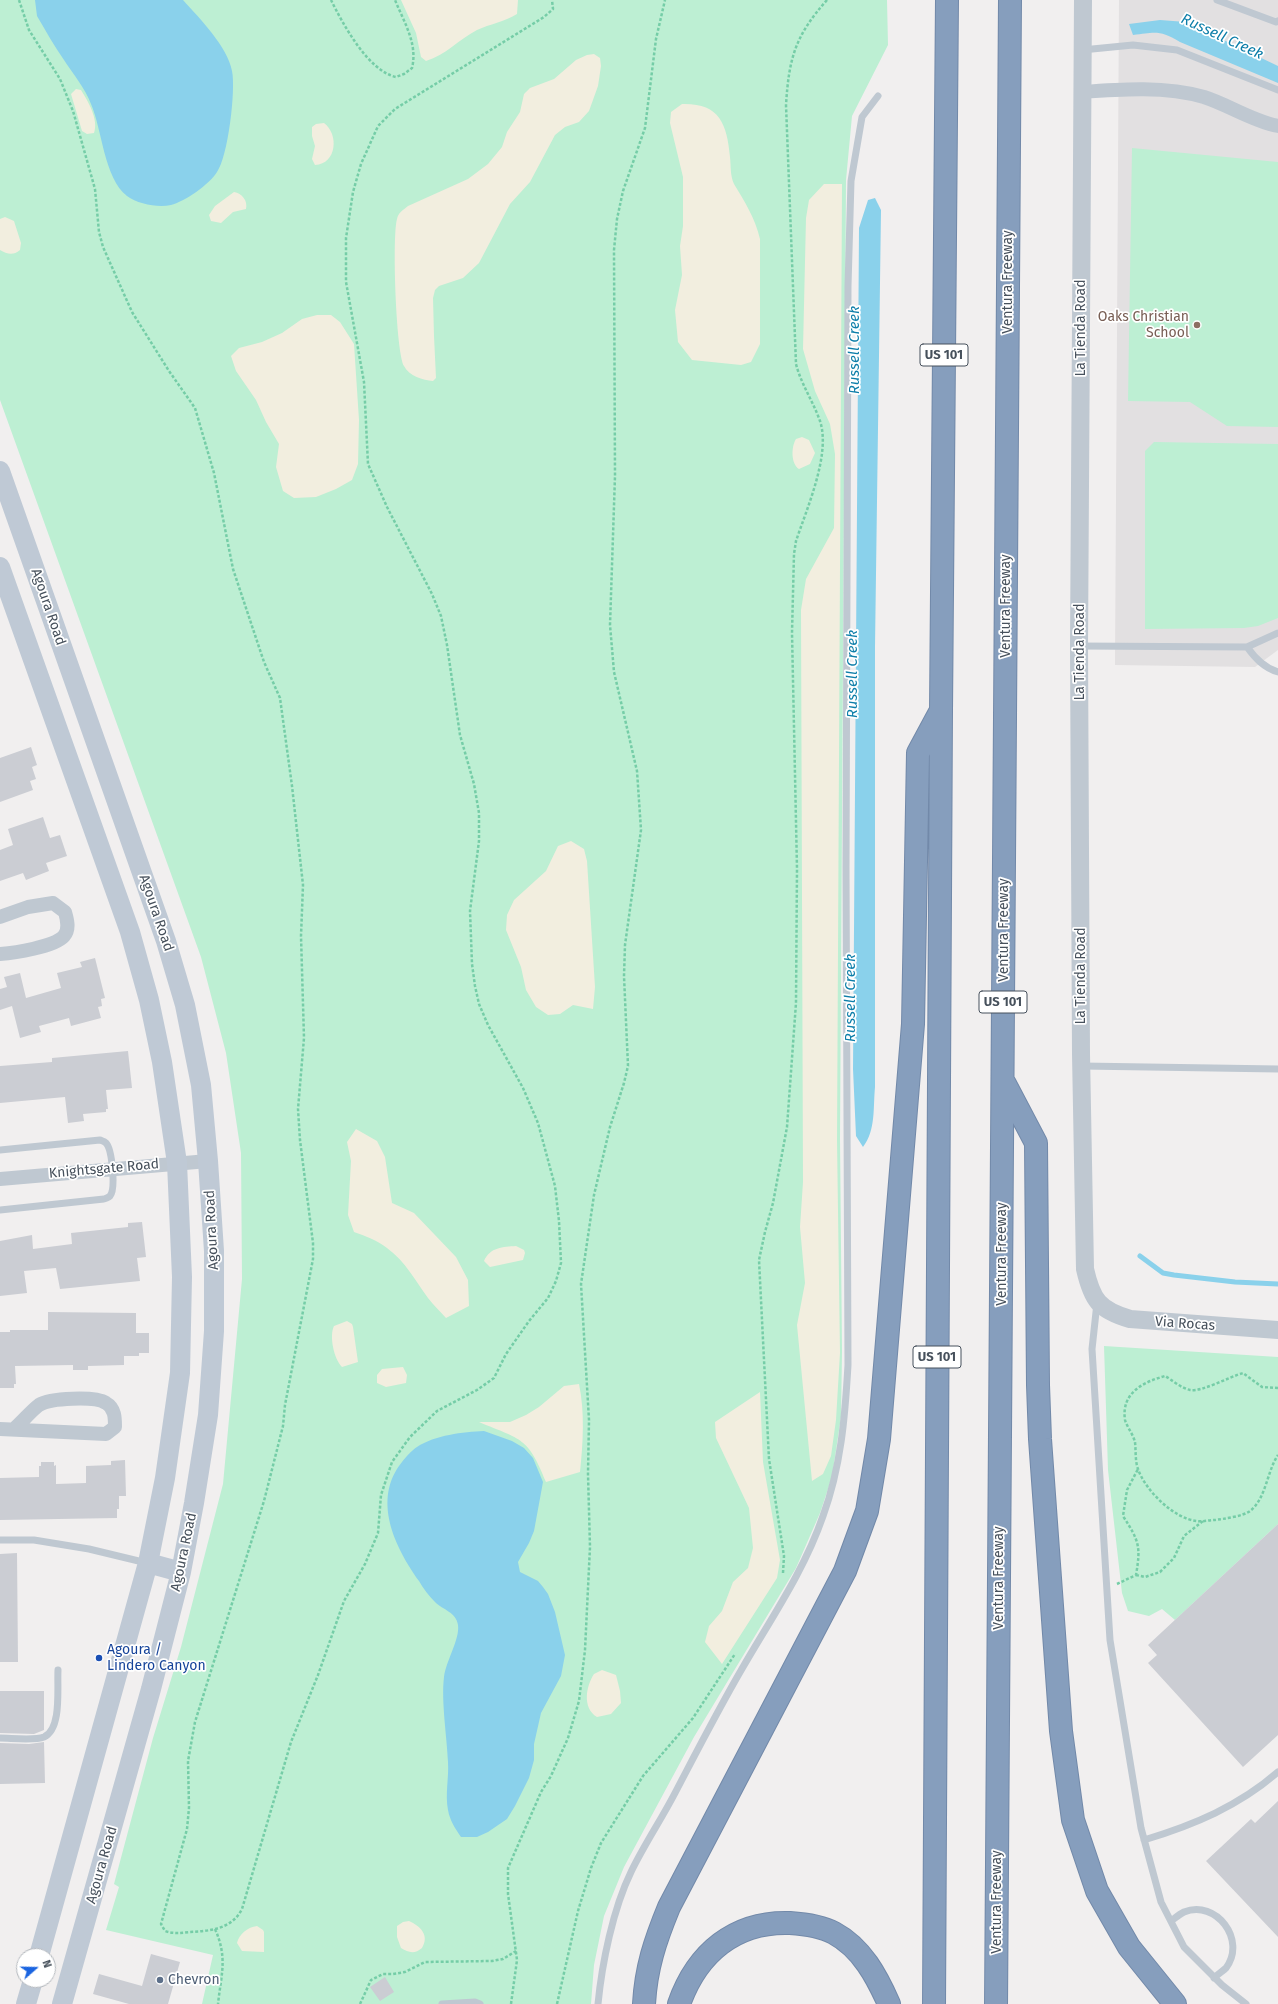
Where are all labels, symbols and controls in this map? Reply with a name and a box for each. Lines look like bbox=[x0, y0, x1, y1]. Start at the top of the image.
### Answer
water label: Russell Creek bbox=[1178, 10, 1266, 64]
street label: Ventura Freeway bbox=[1000, 230, 1016, 334]
street label: La Tienda Road bbox=[1073, 279, 1089, 377]
water label: Russell Creek bbox=[846, 306, 864, 394]
place label: Oaks Christian School bbox=[1098, 309, 1189, 342]
marker: Oaks Christian School bbox=[1192, 320, 1202, 330]
road number: US 101 bbox=[920, 344, 968, 366]
street label: Ventura Freeway bbox=[998, 554, 1014, 658]
street label: Agoura Road bbox=[27, 566, 69, 648]
street label: La Tienda Road bbox=[1072, 603, 1088, 701]
water label: Russell Creek bbox=[844, 630, 862, 718]
street label: Agoura Road bbox=[135, 872, 177, 954]
street label: Ventura Freeway bbox=[996, 878, 1012, 982]
street label: La Tienda Road bbox=[1073, 927, 1089, 1025]
water label: Russell Creek bbox=[842, 954, 860, 1042]
road number: US 101 bbox=[979, 991, 1027, 1013]
street label: Knightsgate Road bbox=[48, 1156, 160, 1182]
street label: Agoura Road bbox=[202, 1190, 222, 1270]
street label: Ventura Freeway bbox=[994, 1202, 1010, 1306]
street label: Via Rocas bbox=[1154, 1314, 1216, 1334]
road number: US 101 bbox=[913, 1346, 961, 1368]
street label: Agoura Road bbox=[167, 1511, 201, 1593]
street label: Ventura Freeway bbox=[991, 1526, 1007, 1630]
place label: Agoura / Lindero Canyon bbox=[107, 1642, 206, 1674]
marker: Agoura / Lindero Canyon bbox=[94, 1653, 104, 1663]
street label: Agoura Road bbox=[83, 1824, 121, 1906]
street label: Ventura Freeway bbox=[989, 1850, 1005, 1954]
north arrow bbox=[16, 1948, 56, 1988]
text: N bbox=[39, 1958, 54, 1970]
place label: Chevron bbox=[168, 1972, 220, 1988]
marker: Chevron bbox=[155, 1975, 165, 1985]

